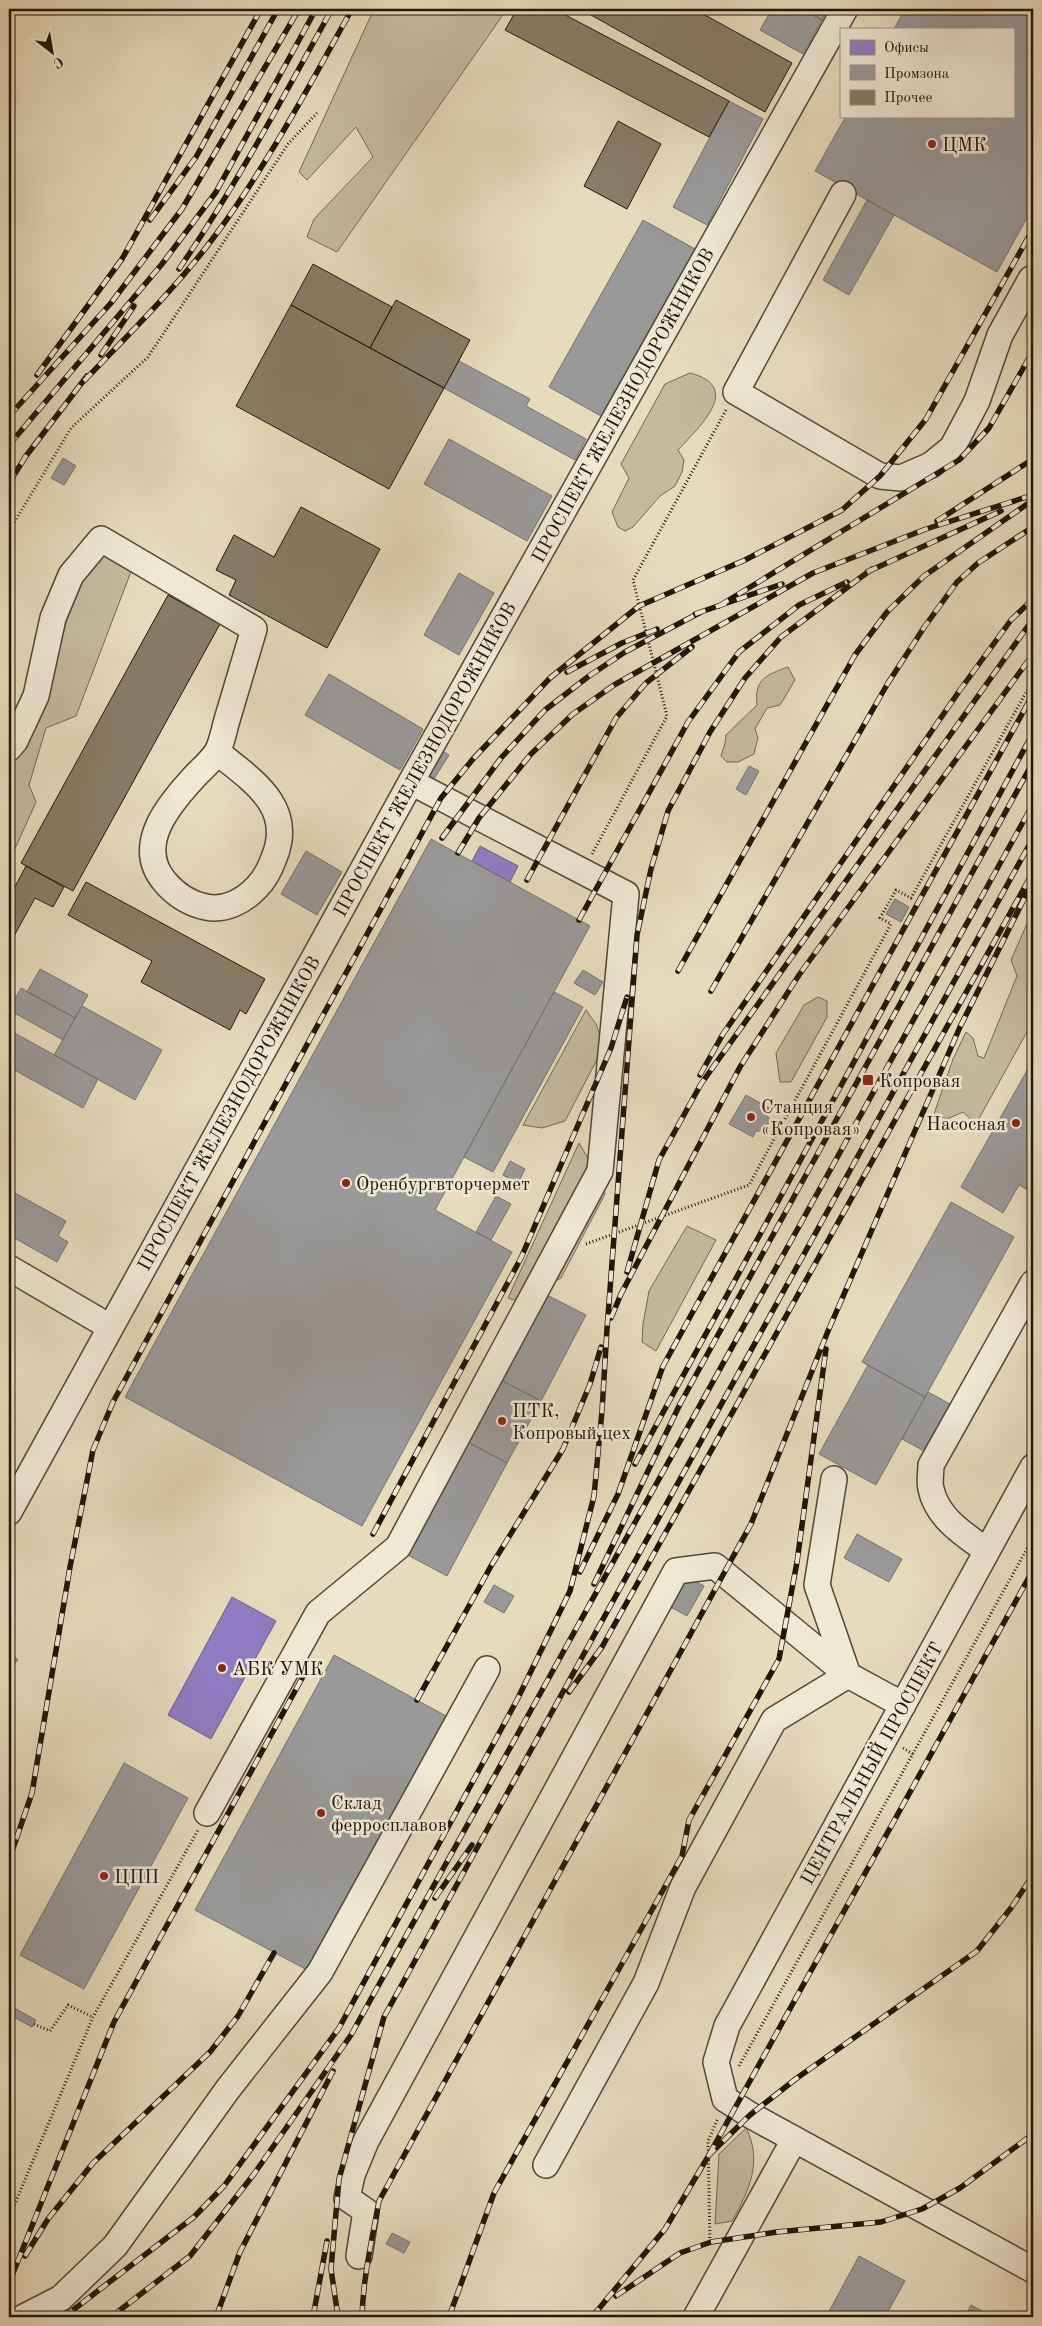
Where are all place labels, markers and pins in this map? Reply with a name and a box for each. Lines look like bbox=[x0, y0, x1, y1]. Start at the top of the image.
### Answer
place label: ЦМК bbox=[942, 137, 987, 156]
marker: ЦМК bbox=[926, 138, 938, 150]
marker: Копровая bbox=[861, 1073, 875, 1087]
place label: Копровая bbox=[879, 1073, 960, 1092]
place label: Станция «Копровая» bbox=[761, 1099, 861, 1140]
marker: Станция «Копровая» bbox=[745, 1111, 757, 1123]
place label: Насосная bbox=[926, 1116, 1006, 1135]
marker: Насосная bbox=[1010, 1117, 1022, 1129]
place label: Оренбургвторчермет bbox=[356, 1176, 530, 1195]
marker: Оренбургвторчермет bbox=[340, 1177, 352, 1189]
place label: ПТК, Копровый цех bbox=[512, 1403, 631, 1444]
marker: ПТК, Копровый цех bbox=[496, 1415, 508, 1427]
place label: АБК УМК bbox=[232, 1661, 324, 1680]
marker: АБК УМК bbox=[216, 1662, 228, 1674]
place label: Склад ферросплавов bbox=[331, 1795, 447, 1836]
marker: Склад ферросплавов bbox=[315, 1807, 327, 1819]
place label: ЦПП bbox=[114, 1869, 159, 1888]
marker: ЦПП bbox=[98, 1870, 110, 1882]

